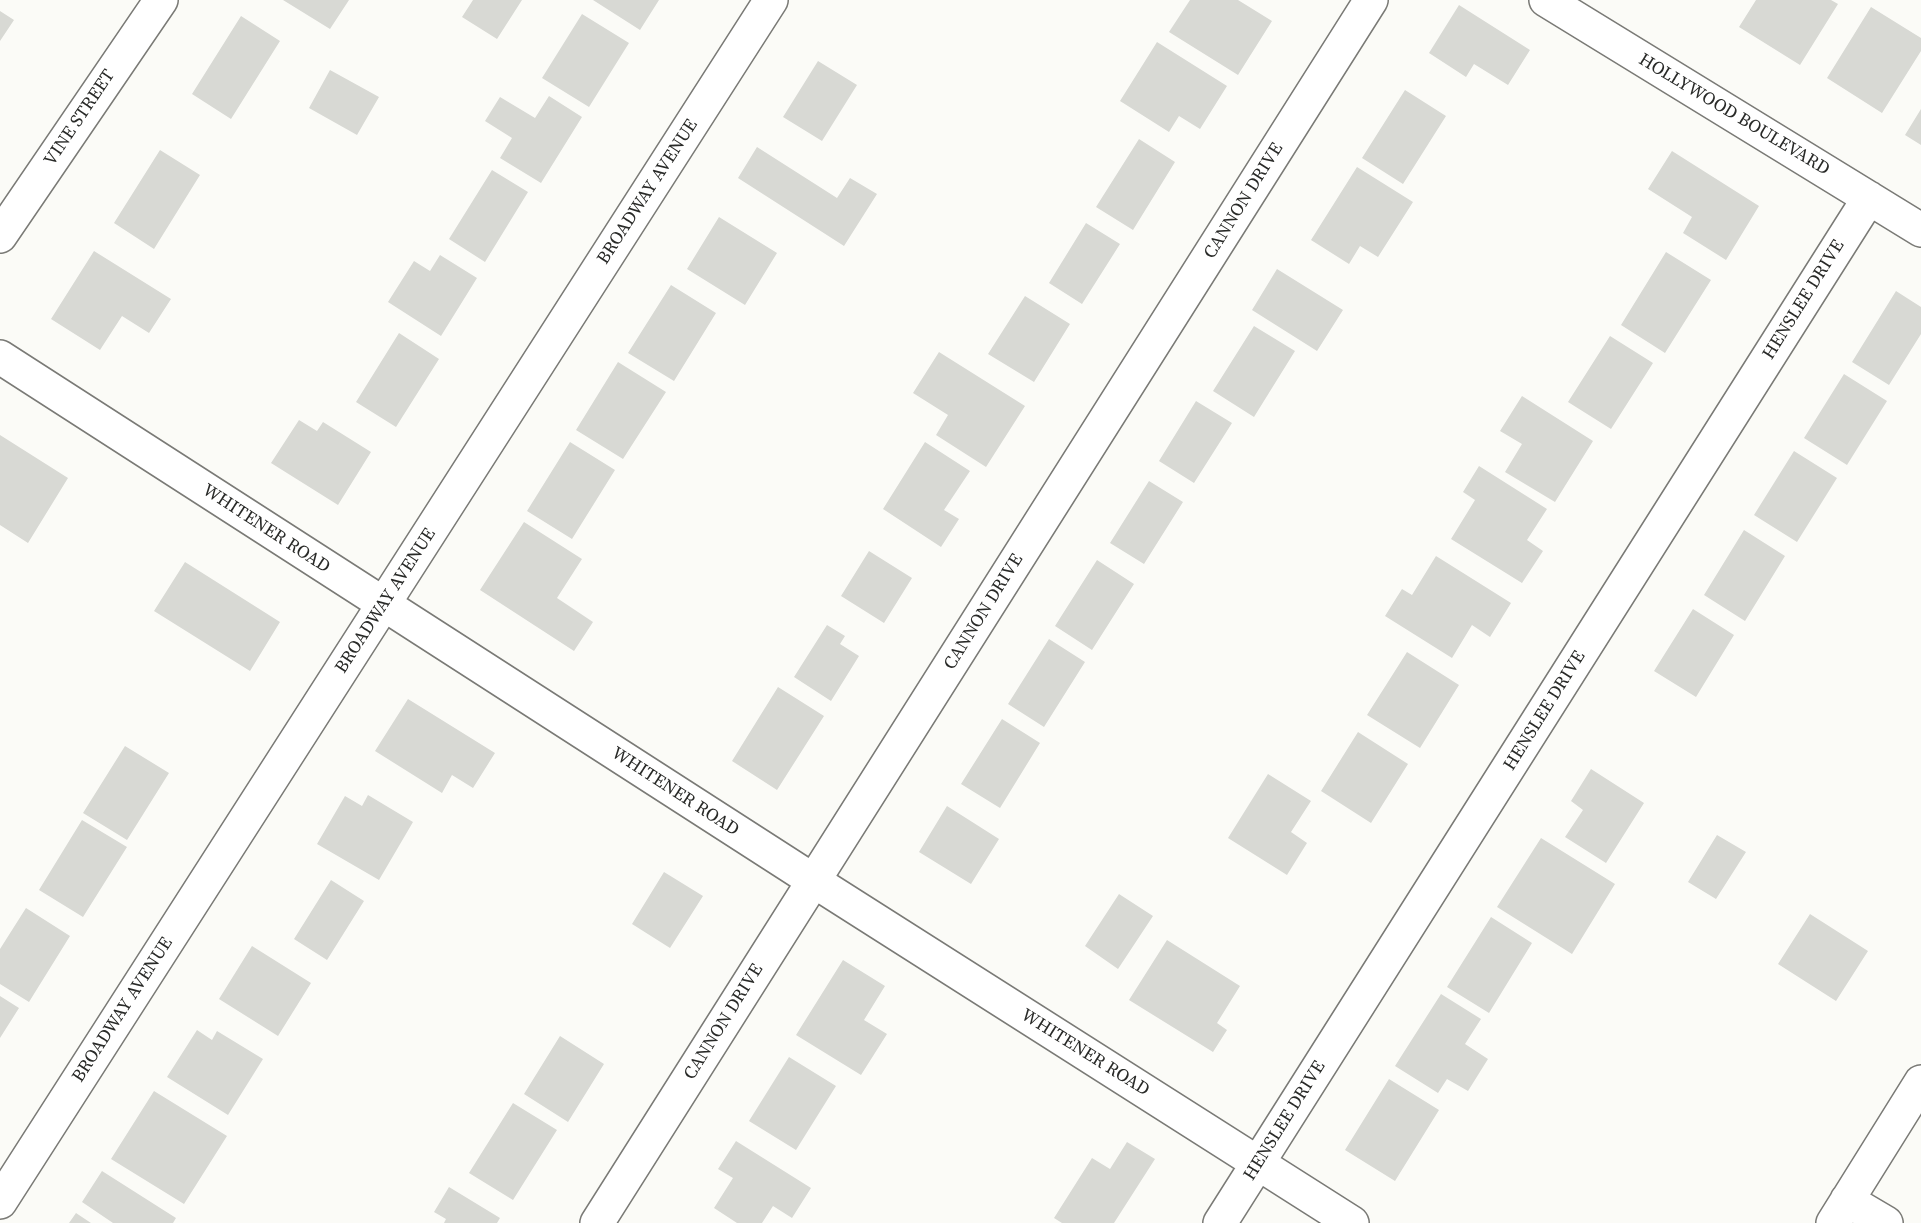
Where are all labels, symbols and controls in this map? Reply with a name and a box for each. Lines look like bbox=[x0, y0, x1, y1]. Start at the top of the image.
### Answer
street label: HOLLYWOOD BOULEVARD bbox=[1635, 49, 1833, 181]
street label: VINE STREET bbox=[40, 66, 120, 170]
street label: BROADWAY AVENUE bbox=[593, 115, 703, 269]
street label: CANNON DRIVE bbox=[1200, 139, 1288, 263]
street label: HENSLEE DRIVE bbox=[1759, 236, 1849, 364]
street label: WHITENER ROAD bbox=[198, 480, 334, 578]
street label: BROADWAY AVENUE bbox=[331, 524, 441, 678]
street label: CANNON DRIVE bbox=[940, 550, 1028, 674]
street label: HENSLEE DRIVE bbox=[1500, 647, 1590, 775]
street label: WHITENER ROAD bbox=[607, 743, 743, 841]
street label: BROADWAY AVENUE bbox=[68, 933, 178, 1087]
street label: CANNON DRIVE bbox=[680, 960, 768, 1084]
street label: WHITENER ROAD bbox=[1017, 1005, 1153, 1101]
street label: HENSLEE DRIVE bbox=[1240, 1057, 1330, 1185]

